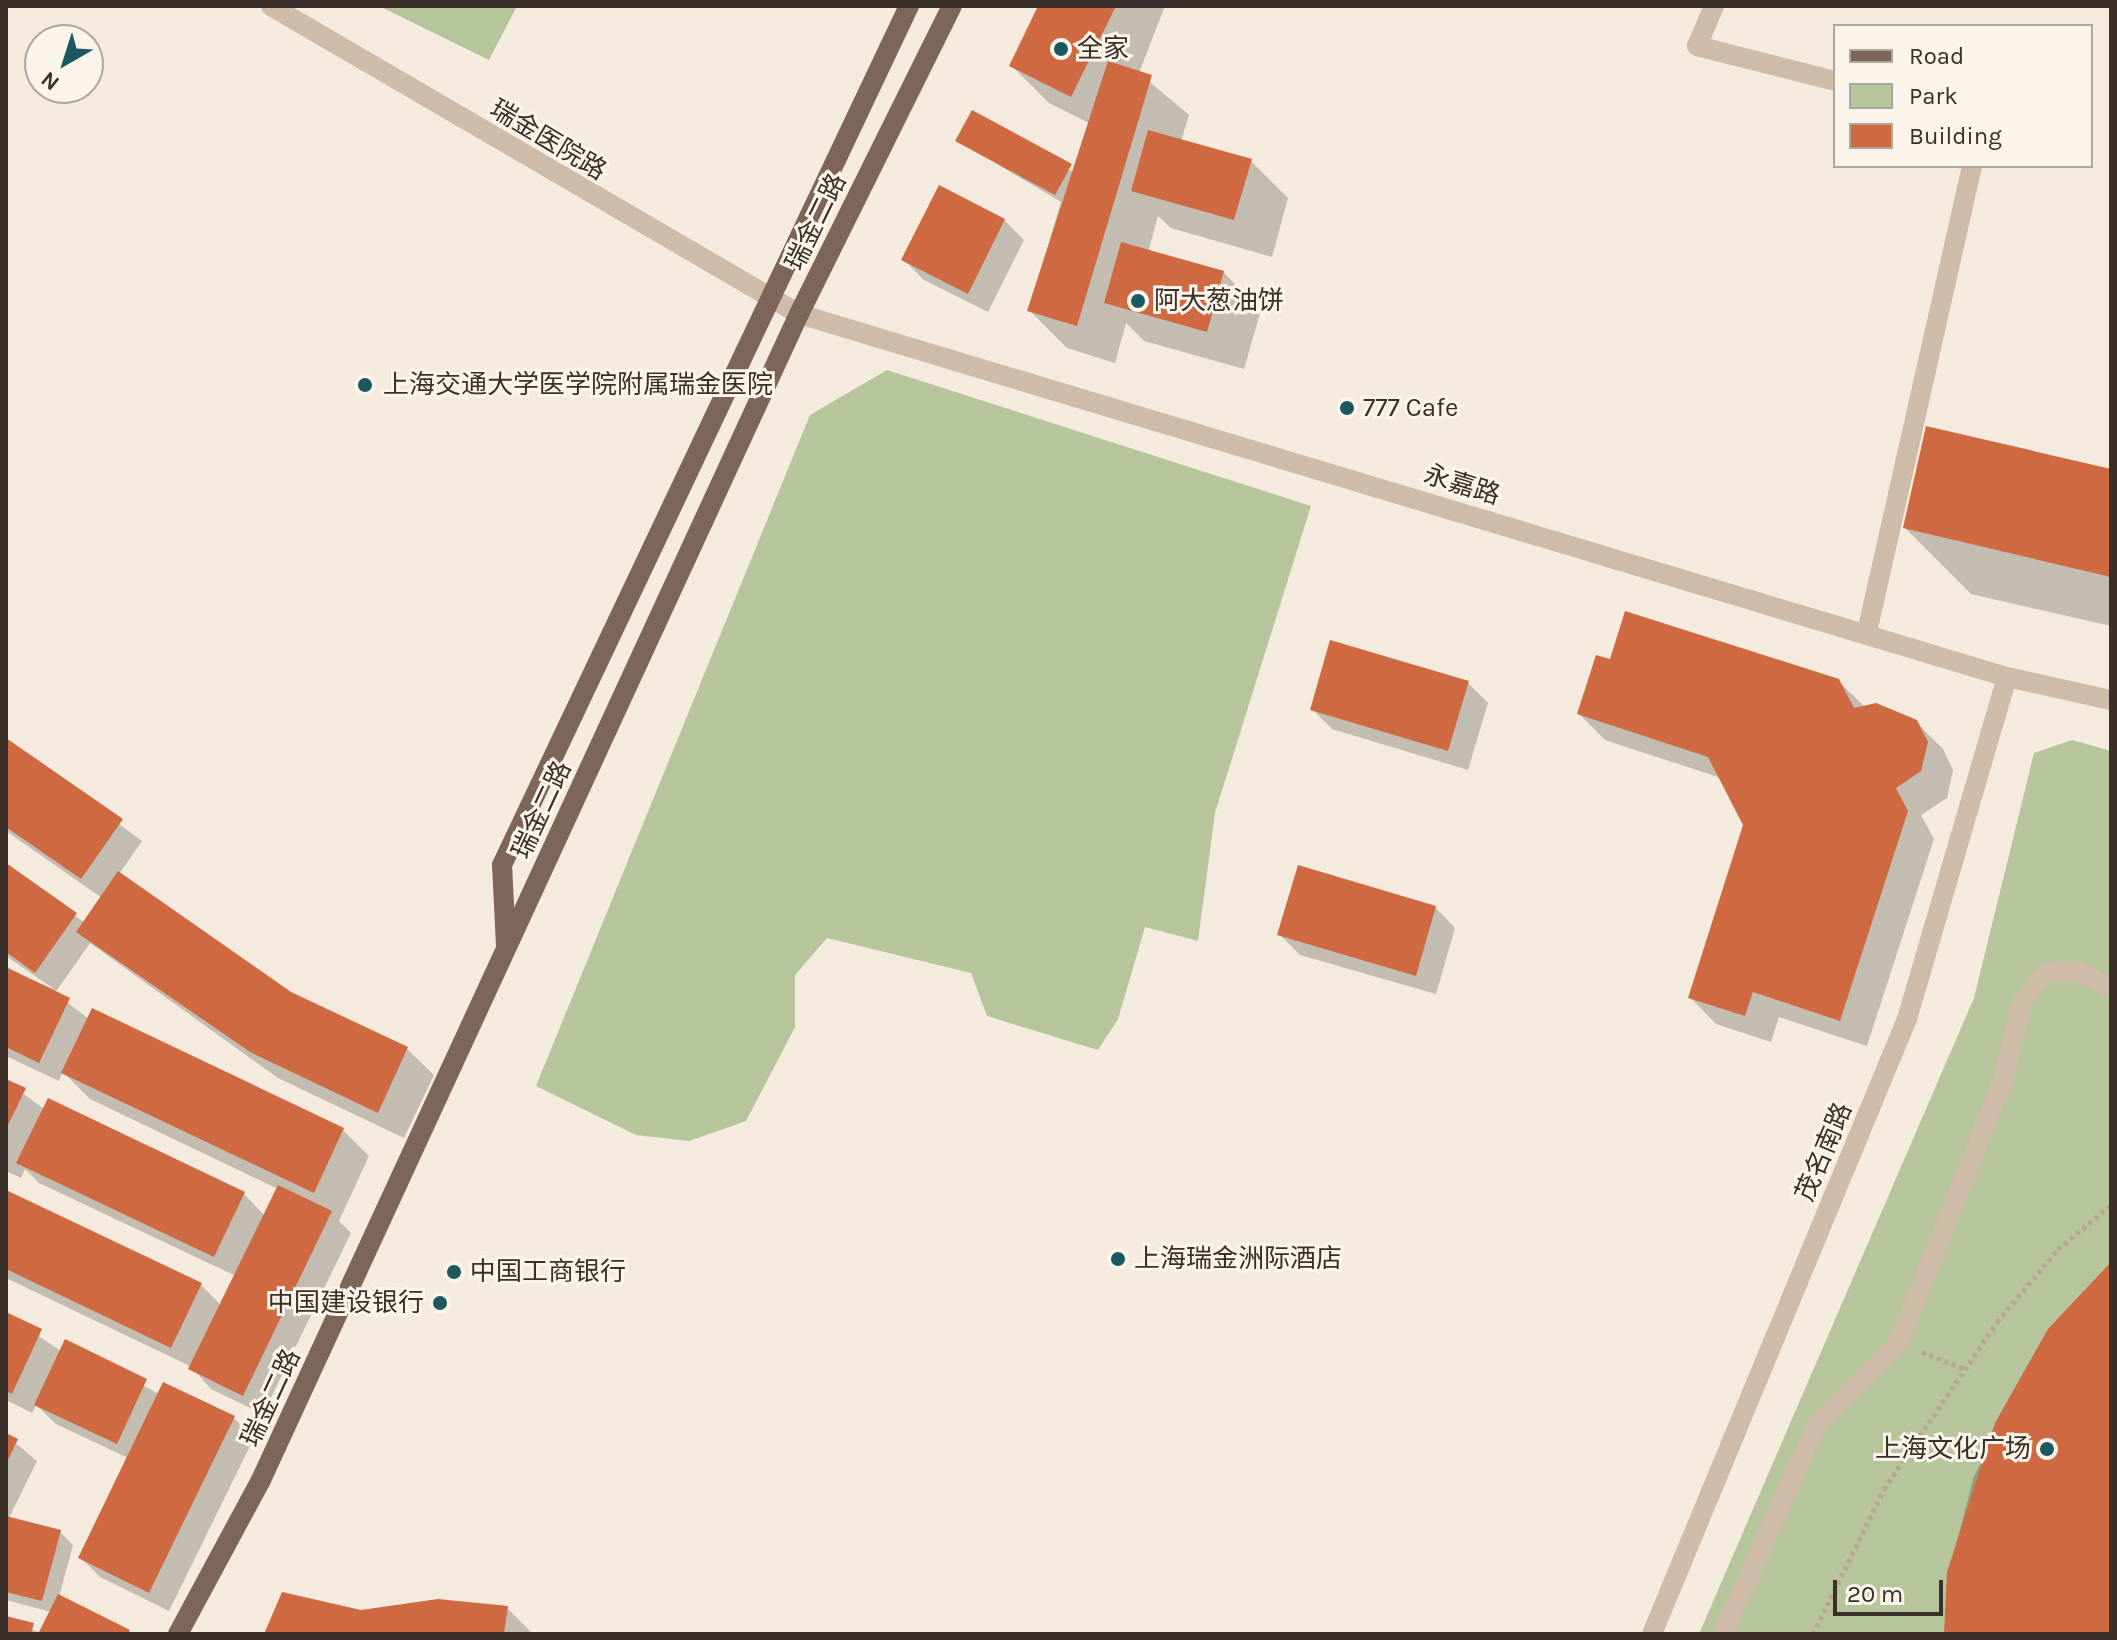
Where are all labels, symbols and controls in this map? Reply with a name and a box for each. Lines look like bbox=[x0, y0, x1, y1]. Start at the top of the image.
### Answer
north arrow bbox=[24, 24, 104, 104]
legend bbox=[1833, 24, 2093, 168]
place label: 全家 bbox=[1077, 33, 1129, 65]
marker: 全家 bbox=[1052, 40, 1070, 58]
text: Road bbox=[1909, 42, 1964, 70]
text: N bbox=[36, 66, 64, 96]
text: Park bbox=[1909, 82, 1958, 110]
street label: 瑞金医院路 bbox=[484, 93, 612, 187]
text: Building bbox=[1909, 122, 2002, 150]
street label: 瑞金二路 bbox=[779, 168, 853, 276]
place label: 阿大葱油饼 bbox=[1154, 285, 1284, 317]
marker: 阿大葱油饼 bbox=[1129, 292, 1147, 310]
place label: 上海交通大学医学院附属瑞金医院 bbox=[383, 369, 773, 401]
marker: 上海交通大学医学院附属瑞金医院 bbox=[354, 374, 376, 396]
place label: 777 Cafe bbox=[1363, 392, 1458, 424]
marker: 777 Cafe bbox=[1338, 399, 1356, 417]
street label: 永嘉路 bbox=[1420, 459, 1504, 511]
street label: 瑞金二路 bbox=[506, 756, 578, 864]
street label: 茂名南路 bbox=[1789, 1098, 1859, 1206]
place label: 上海瑞金洲际酒店 bbox=[1134, 1243, 1342, 1275]
marker: 上海瑞金洲际酒店 bbox=[1109, 1250, 1127, 1268]
place label: 中国工商银行 bbox=[470, 1256, 626, 1288]
marker: 中国工商银行 bbox=[445, 1263, 463, 1281]
place label: 中国建设银行 bbox=[268, 1287, 424, 1319]
marker: 中国建设银行 bbox=[431, 1294, 449, 1312]
street label: 瑞金二路 bbox=[235, 1344, 307, 1452]
place label: 上海文化广场 bbox=[1875, 1433, 2031, 1465]
marker: 上海文化广场 bbox=[2038, 1440, 2056, 1458]
scale bar bbox=[1837, 1564, 1947, 1614]
text: 20 m bbox=[1847, 1580, 1903, 1608]

